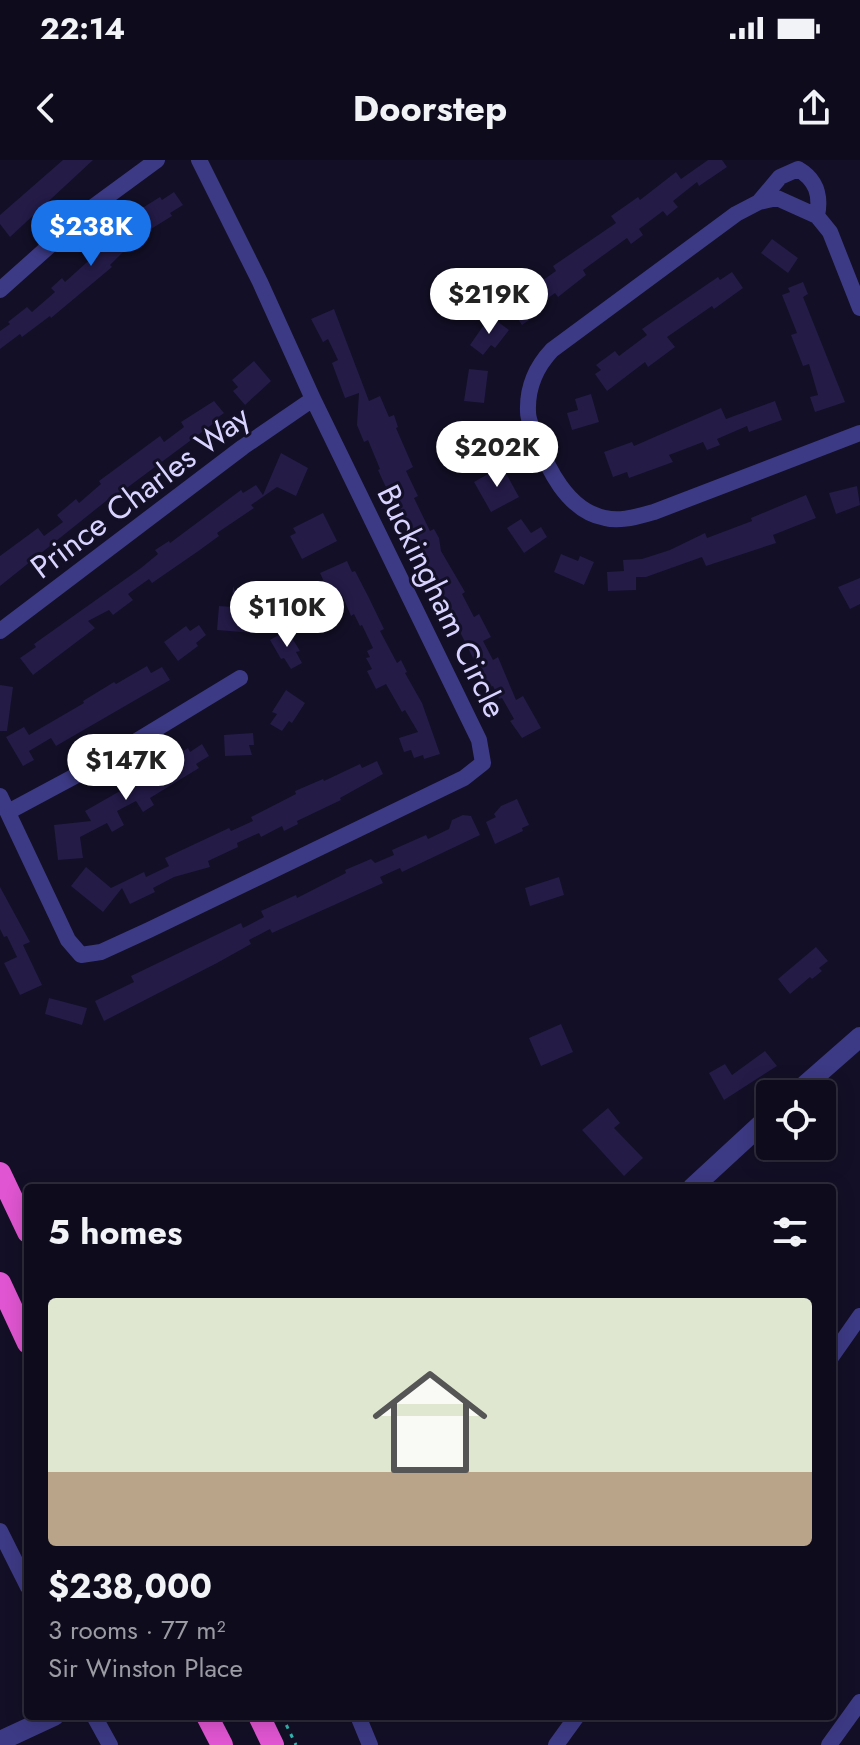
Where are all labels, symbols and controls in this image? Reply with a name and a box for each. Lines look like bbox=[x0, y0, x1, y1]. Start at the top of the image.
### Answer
text: 22:14 bbox=[40, 7, 125, 50]
text: Doorstep bbox=[353, 82, 507, 134]
icon: back bbox=[24, 86, 68, 130]
icon: share bbox=[792, 86, 836, 130]
pin: $238K bbox=[35, 200, 147, 268]
text: $238K bbox=[49, 207, 133, 245]
pin: $219K bbox=[433, 268, 545, 336]
text: $219K bbox=[448, 275, 530, 313]
street label: Prince Charles Way bbox=[21, 394, 260, 590]
pin: $202K bbox=[441, 421, 553, 489]
text: $202K bbox=[454, 428, 540, 466]
street label: Buckingham Circle bbox=[366, 477, 518, 725]
pin: $110K bbox=[231, 581, 343, 649]
text: $110K bbox=[248, 588, 326, 626]
pin: $147K bbox=[70, 734, 182, 802]
text: $147K bbox=[85, 741, 167, 779]
map controls bbox=[756, 1080, 836, 1160]
button: locate bbox=[756, 1080, 836, 1160]
text: 5 homes bbox=[48, 1208, 182, 1257]
icon: filters bbox=[768, 1210, 812, 1254]
icon: home bbox=[358, 1350, 502, 1494]
text: $238,000 bbox=[48, 1562, 212, 1611]
text: 3 rooms · 77 m² bbox=[48, 1611, 225, 1649]
text: Sir Winston Place bbox=[48, 1649, 243, 1687]

